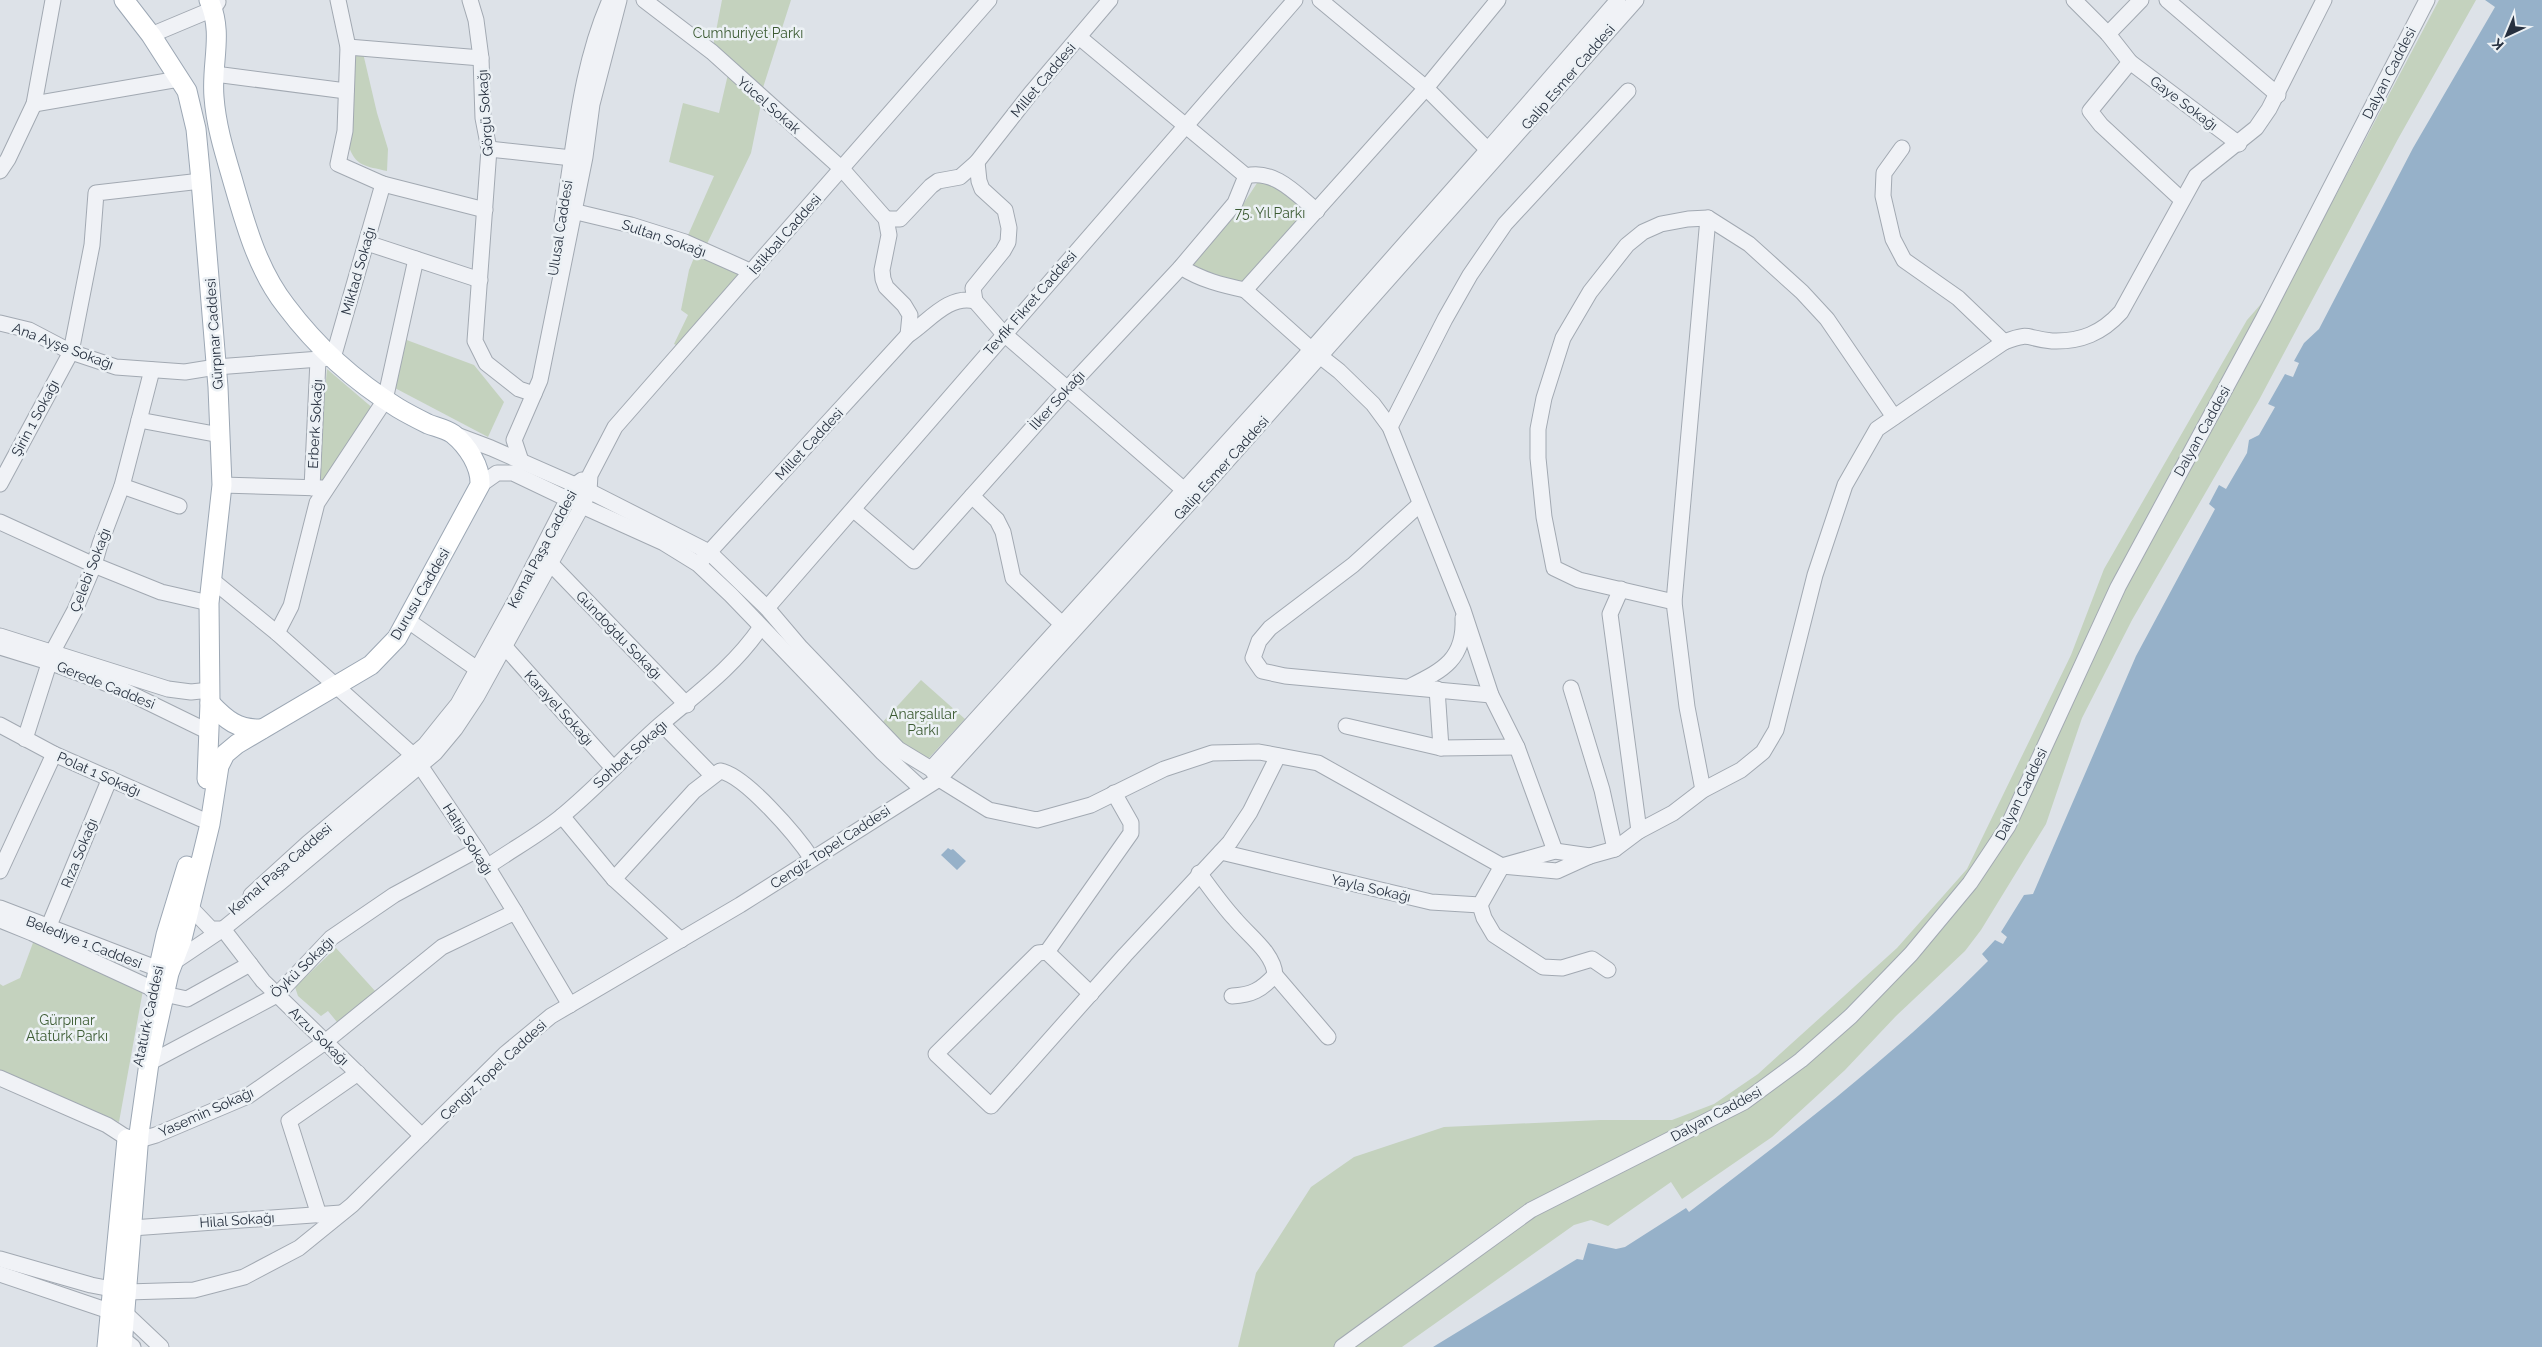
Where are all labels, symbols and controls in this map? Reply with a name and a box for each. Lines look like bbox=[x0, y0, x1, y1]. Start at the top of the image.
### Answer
north arrow bbox=[2482, 10, 2532, 60]
street label: Galip Esmer Caddesi bbox=[1518, 21, 1618, 133]
park label: Cumhuriyet Parkı bbox=[693, 25, 803, 41]
street label: Dalyan Caddesi bbox=[2359, 25, 2419, 121]
text: K bbox=[2489, 35, 2507, 53]
street label: Millet Caddesi bbox=[1007, 40, 1079, 120]
street label: Görgü Sokağı bbox=[474, 69, 496, 157]
street label: Yücel Sokak bbox=[734, 73, 804, 137]
street label: Gaye Sokağı bbox=[2147, 73, 2221, 133]
street label: Ulusal Caddesi bbox=[545, 179, 575, 277]
street label: İstikbal Caddesi bbox=[744, 189, 824, 277]
park label: 75. Yıl Parkı bbox=[1235, 205, 1305, 221]
street label: Sultan Sokağı bbox=[620, 216, 708, 260]
street label: Miktad Sokağı bbox=[338, 225, 378, 317]
street label: Tevfik Fikret Caddesi bbox=[980, 248, 1080, 358]
street label: Gürpınar Caddesi bbox=[202, 278, 226, 390]
street label: Ana Ayşe Sokağı bbox=[10, 319, 116, 373]
street label: İlker Sokağı bbox=[1025, 366, 1088, 433]
street label: Şirin 1 Sokağı bbox=[8, 377, 62, 459]
street label: Erberk Sokağı bbox=[305, 379, 325, 469]
street label: Dalyan Caddesi bbox=[2171, 383, 2233, 479]
street label: Millet Caddesi bbox=[772, 405, 846, 483]
street label: Galip Esmer Caddesi bbox=[1170, 413, 1272, 523]
street label: Kemal Paşa Caddesi bbox=[504, 487, 580, 611]
street label: Çelebi Sokağı bbox=[67, 526, 113, 614]
street label: Durusu Caddesi bbox=[387, 545, 453, 643]
street label: Gündoğdu Sokağı bbox=[573, 588, 665, 682]
street label: Gerede Caddesi bbox=[55, 658, 157, 712]
street label: Karayel Sokağı bbox=[521, 667, 597, 749]
park label: Anarşalılar Parkı bbox=[889, 706, 957, 738]
street label: Sohbet Sokağı bbox=[590, 717, 670, 791]
street label: Dalyan Caddesi bbox=[1992, 745, 2050, 843]
street label: Polat 1 Sokağı bbox=[55, 748, 143, 800]
street label: Hatip Sokağı bbox=[440, 800, 496, 878]
street label: Cengiz Topel Caddesi bbox=[767, 802, 893, 892]
street label: Rıza Sokağı bbox=[58, 816, 100, 890]
street label: Kemal Paşa Caddesi bbox=[225, 820, 335, 918]
street label: Yayla Sokağı bbox=[1330, 871, 1412, 905]
street label: Belediye 1 Caddesi bbox=[24, 913, 144, 971]
street label: Öykü Sokağı bbox=[266, 932, 337, 1001]
street label: Atatürk Caddesi bbox=[129, 964, 167, 1068]
street label: Arzu Sokağı bbox=[286, 1004, 352, 1068]
park label: Gürpınar Atatürk Parkı bbox=[26, 1012, 108, 1044]
street label: Cengiz Topel Caddesi bbox=[437, 1017, 549, 1123]
street label: Dalyan Caddesi bbox=[1668, 1083, 1764, 1145]
street label: Yasemin Sokağı bbox=[156, 1084, 256, 1140]
street label: Hilal Sokağı bbox=[199, 1209, 275, 1231]

